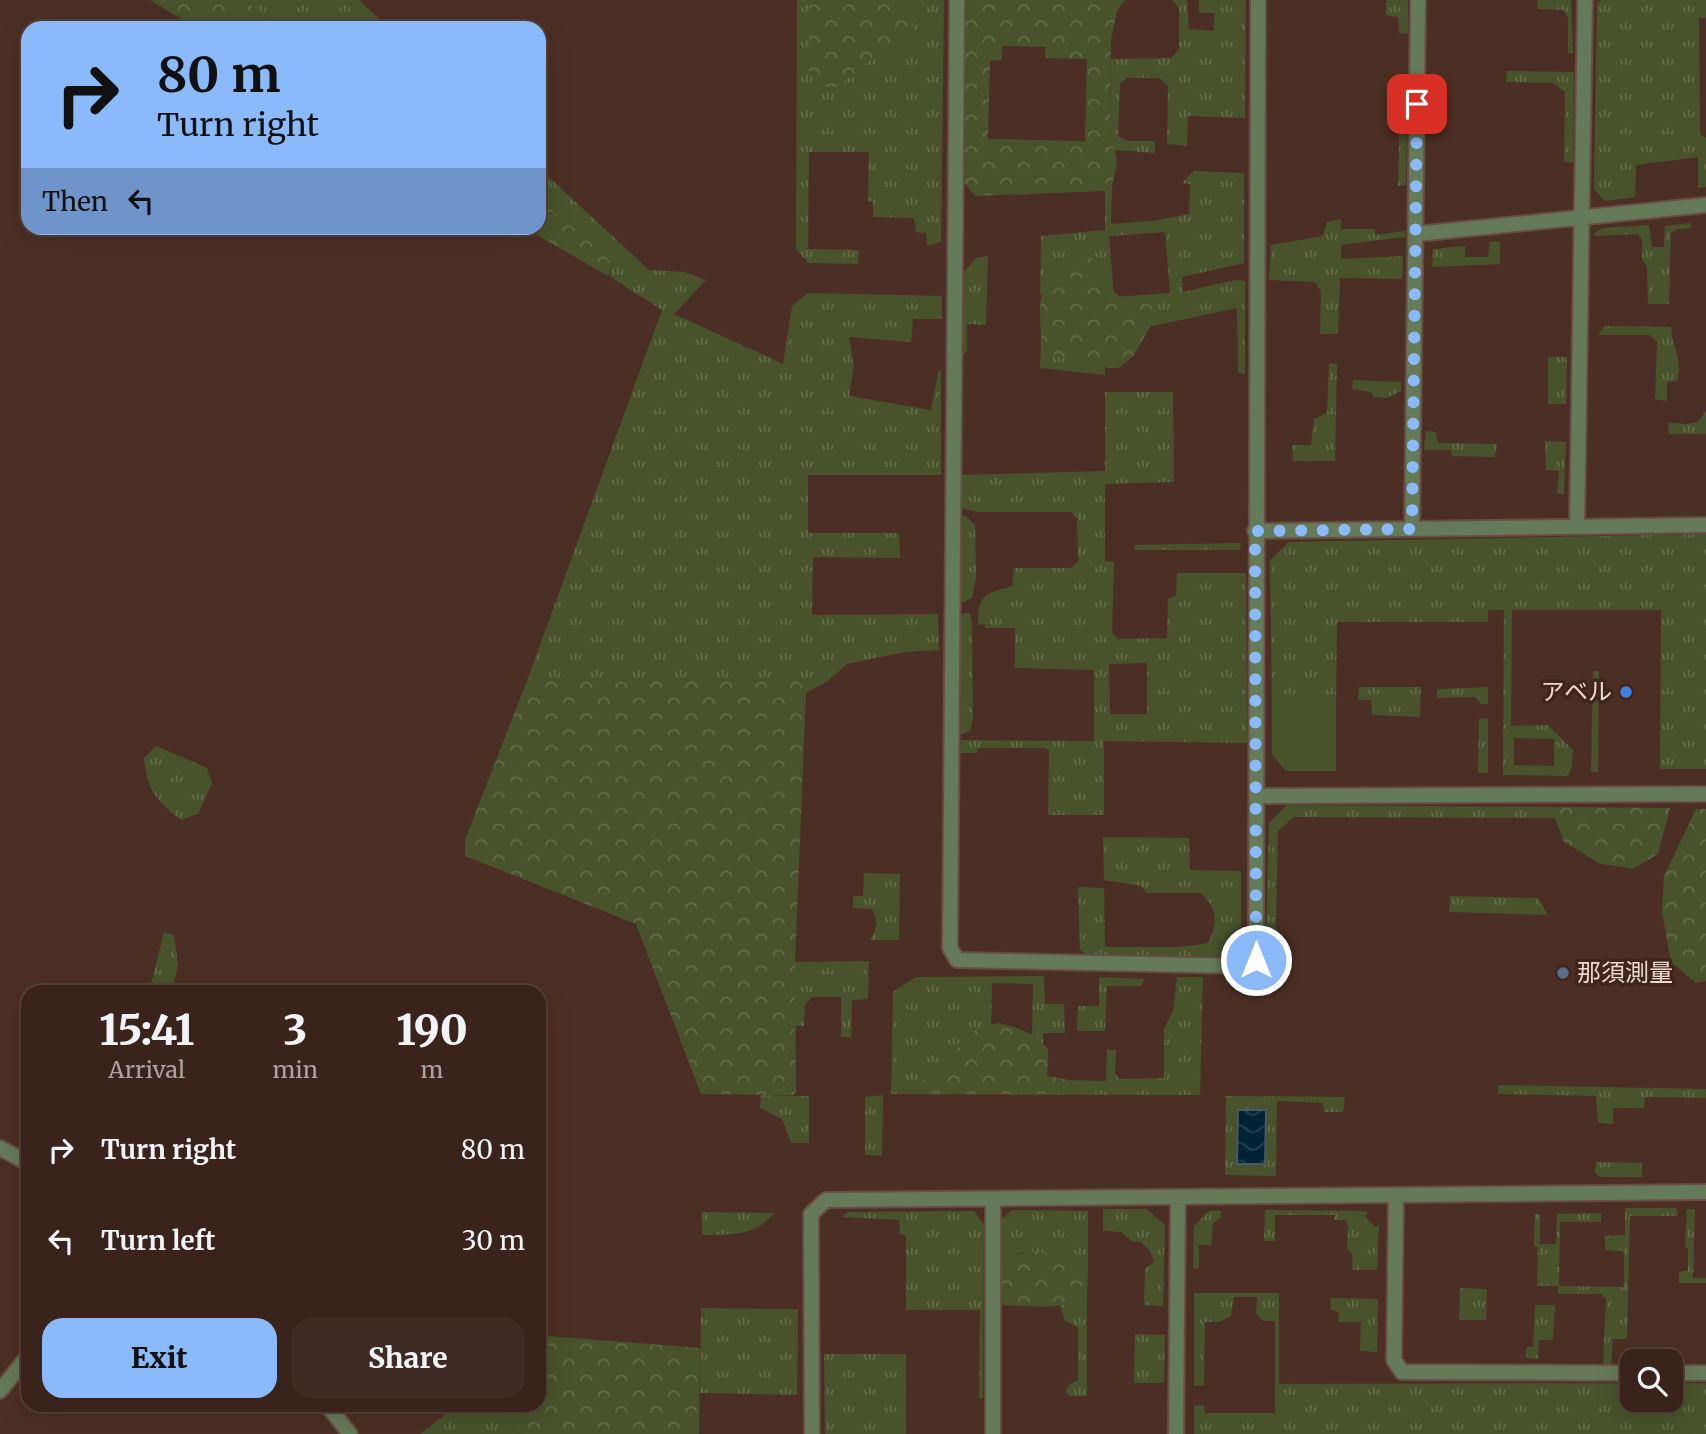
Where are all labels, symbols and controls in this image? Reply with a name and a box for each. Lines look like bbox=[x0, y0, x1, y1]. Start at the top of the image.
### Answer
text: 80 m bbox=[157, 44, 280, 105]
icon: right bbox=[42, 49, 133, 140]
pin bbox=[1387, 74, 1447, 134]
icon: arrive bbox=[1398, 85, 1436, 123]
text: Turn right bbox=[157, 105, 319, 145]
icon: left bbox=[122, 182, 160, 220]
text: Then bbox=[42, 185, 108, 218]
place label: アベル bbox=[1540, 676, 1612, 707]
marker: アベル bbox=[1618, 684, 1634, 700]
position arrow bbox=[1219, 923, 1293, 997]
place label: 那須測量 bbox=[1577, 957, 1673, 988]
marker: 那須測量 bbox=[1555, 965, 1571, 981]
text: 15:41 bbox=[99, 1004, 194, 1056]
text: 3 bbox=[283, 1004, 307, 1056]
text: 190 bbox=[396, 1004, 468, 1056]
text: Arrival bbox=[108, 1055, 185, 1084]
text: min bbox=[273, 1055, 318, 1084]
text: m bbox=[421, 1055, 443, 1084]
icon: right bbox=[42, 1131, 80, 1169]
text: Turn right bbox=[101, 1133, 236, 1166]
text: 80 m bbox=[461, 1133, 525, 1166]
icon: left bbox=[42, 1222, 80, 1260]
text: Turn left bbox=[101, 1224, 215, 1257]
text: 30 m bbox=[462, 1224, 525, 1257]
button: Exit bbox=[42, 1318, 277, 1398]
button: Share bbox=[291, 1318, 525, 1398]
map controls bbox=[1620, 1349, 1683, 1412]
button: search bbox=[1620, 1349, 1683, 1412]

